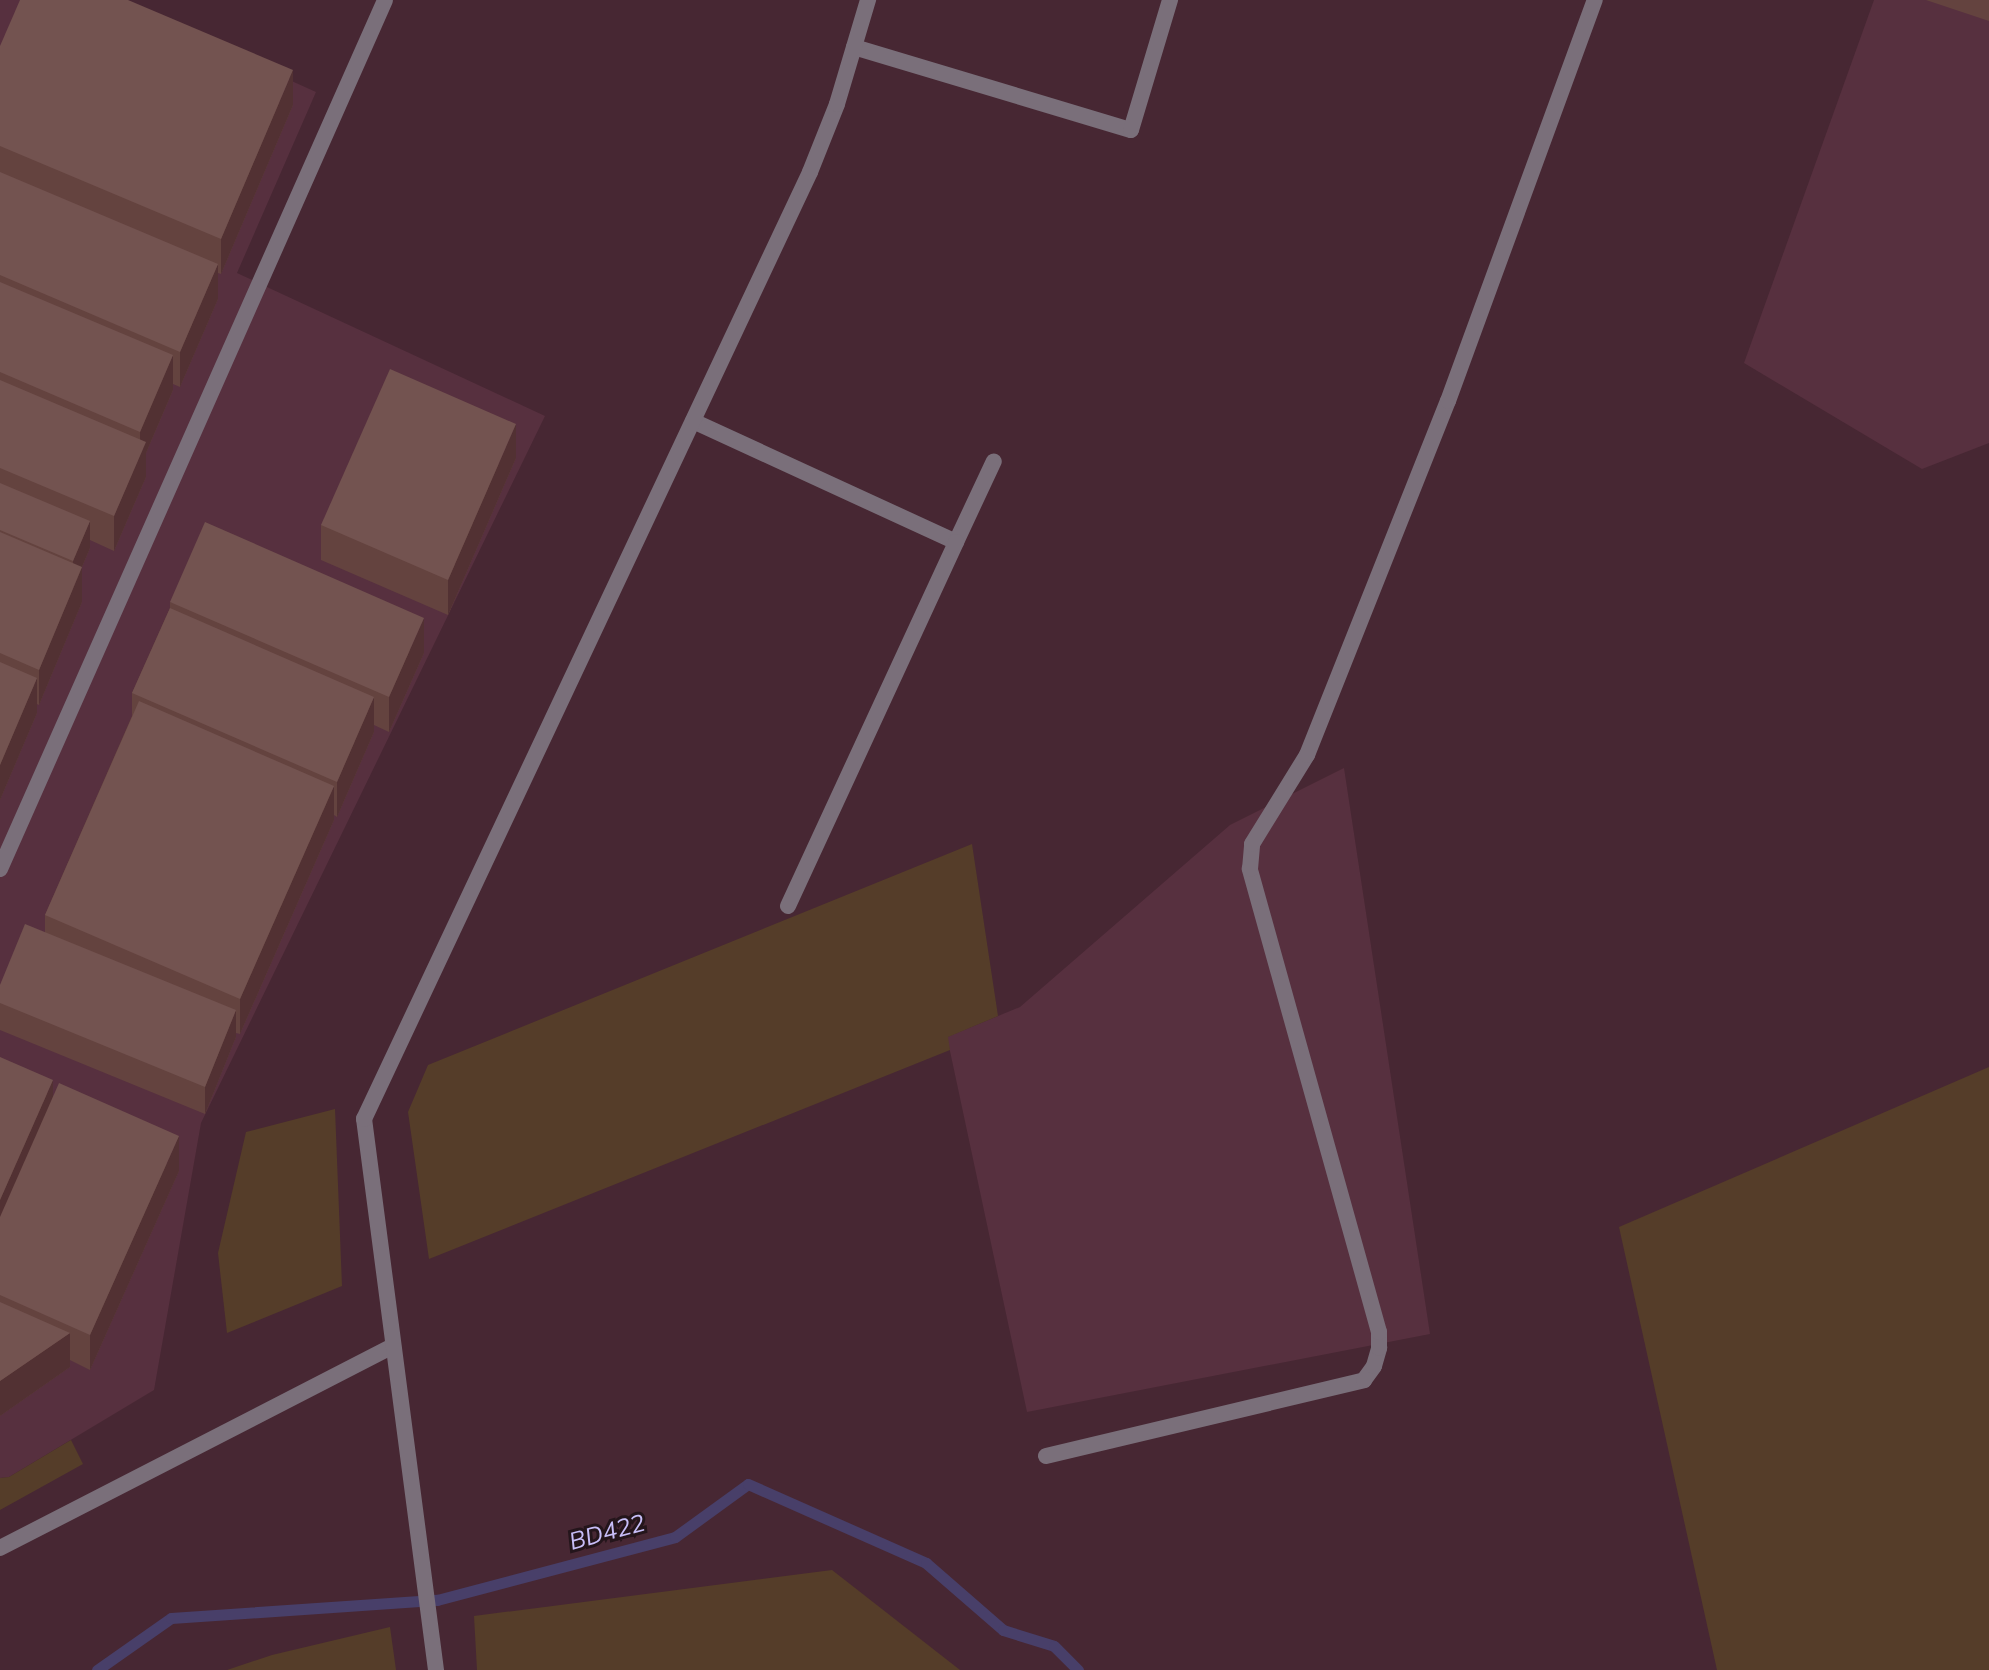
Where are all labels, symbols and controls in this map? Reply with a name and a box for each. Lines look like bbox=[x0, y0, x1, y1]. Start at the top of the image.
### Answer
water label: BD422 bbox=[566, 1508, 648, 1556]

